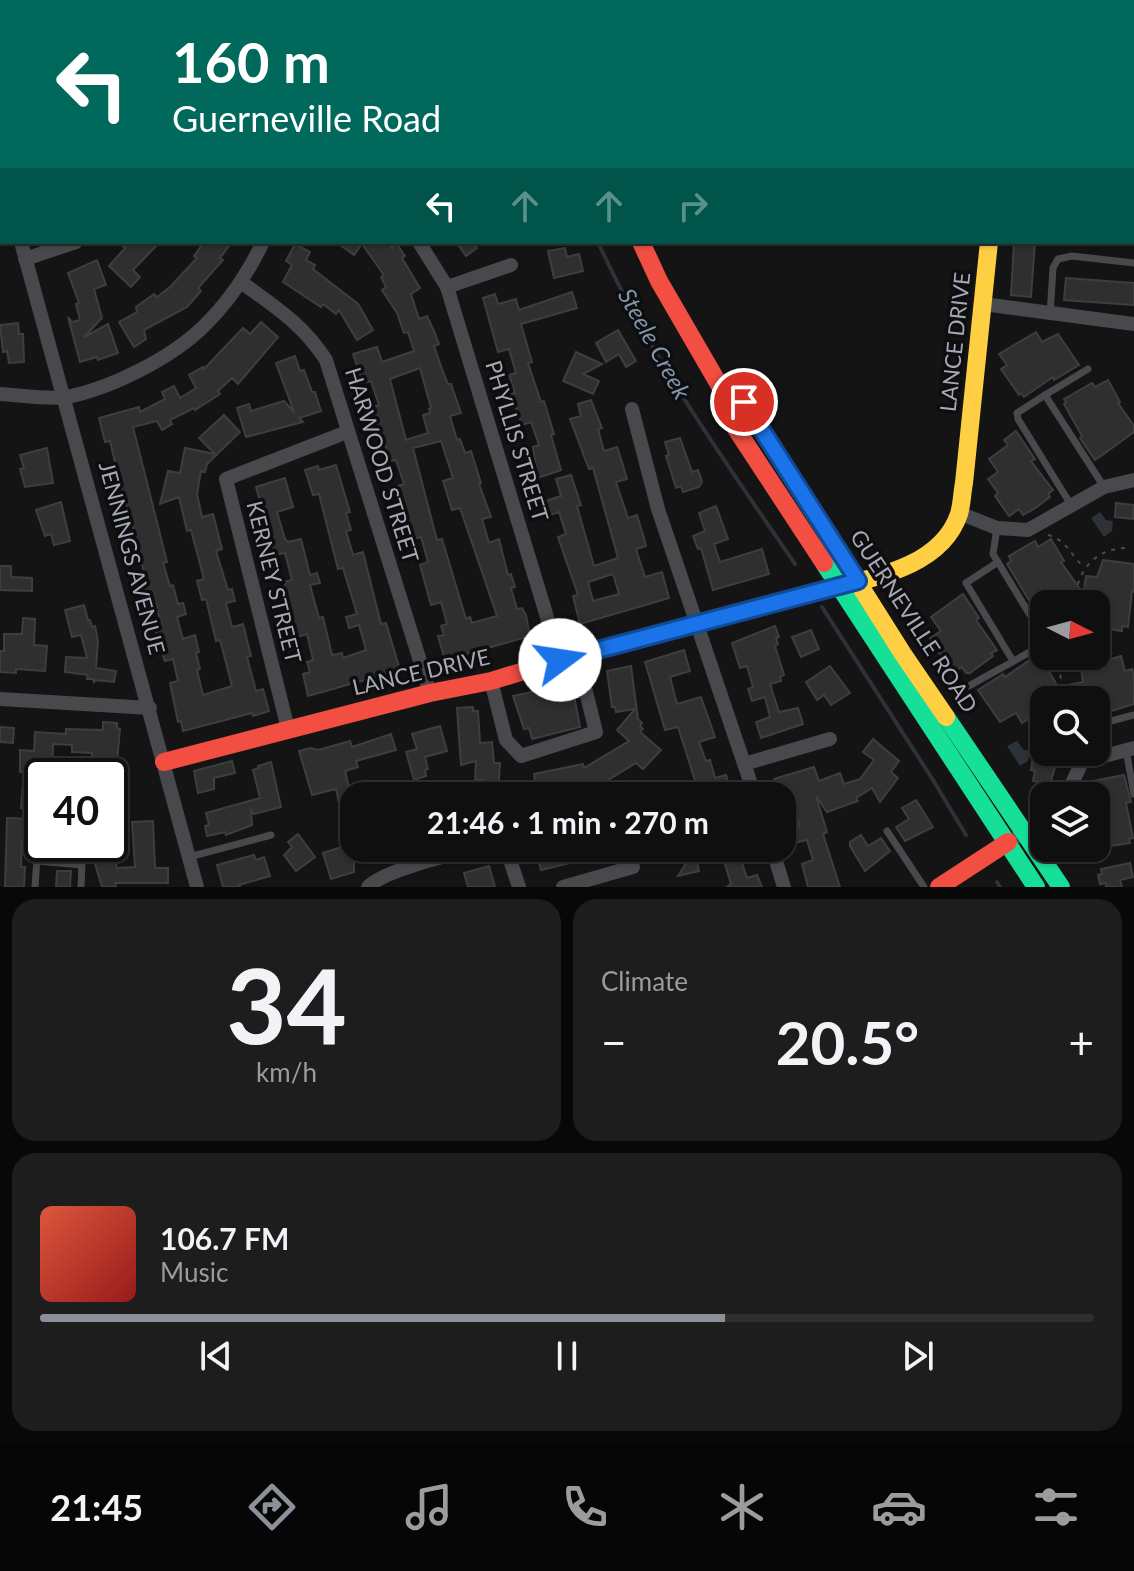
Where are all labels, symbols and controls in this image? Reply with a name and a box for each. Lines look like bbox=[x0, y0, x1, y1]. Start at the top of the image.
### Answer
text: 160 m bbox=[172, 28, 330, 95]
icon: left bbox=[40, 32, 144, 136]
text: Guerneville Road bbox=[172, 96, 441, 140]
icon: left bbox=[419, 184, 463, 228]
icon: ahead bbox=[503, 184, 547, 228]
icon: ahead bbox=[587, 184, 631, 228]
icon: right bbox=[671, 184, 715, 228]
street label: LANCE DRIVE bbox=[934, 271, 975, 413]
water label: Steele Creek bbox=[613, 283, 698, 404]
street label: PHYLLIS STREET bbox=[480, 357, 555, 525]
street label: HARWOOD STREET bbox=[340, 364, 425, 566]
pin bbox=[710, 368, 778, 436]
icon: arrive bbox=[722, 380, 766, 424]
street label: JENNINGS AVENUE bbox=[94, 459, 171, 657]
street label: KERNEY STREET bbox=[241, 498, 308, 666]
street label: GUERNEVILLE ROAD bbox=[845, 524, 984, 717]
north arrow bbox=[1030, 590, 1110, 670]
map controls bbox=[1030, 590, 1110, 862]
position arrow bbox=[518, 618, 602, 702]
street label: LANCE DRIVE bbox=[350, 643, 492, 700]
button: search bbox=[1030, 686, 1110, 766]
speed limit sign: 40 bbox=[24, 758, 128, 862]
button: layers bbox=[1030, 782, 1110, 862]
text: 21:46 · 1 min · 270 m bbox=[427, 804, 709, 840]
text: 34 bbox=[226, 941, 347, 1066]
text: Climate bbox=[601, 965, 688, 997]
text: 20.5° bbox=[776, 1006, 919, 1078]
text: − bbox=[601, 1016, 627, 1068]
text: + bbox=[1068, 1016, 1094, 1068]
text: km/h bbox=[256, 1056, 317, 1088]
text: 106.7 FM bbox=[160, 1220, 289, 1256]
text: Music bbox=[160, 1256, 228, 1288]
icon: previous bbox=[194, 1334, 238, 1378]
icon: pause bbox=[545, 1334, 589, 1378]
icon: next bbox=[896, 1334, 940, 1378]
icon: directions bbox=[244, 1479, 300, 1535]
icon: music bbox=[401, 1479, 457, 1535]
icon: phone bbox=[557, 1479, 613, 1535]
icon: climate bbox=[714, 1479, 770, 1535]
icon: car bbox=[871, 1479, 927, 1535]
icon: filters bbox=[1028, 1479, 1084, 1535]
text: 21:45 bbox=[50, 1485, 143, 1529]

